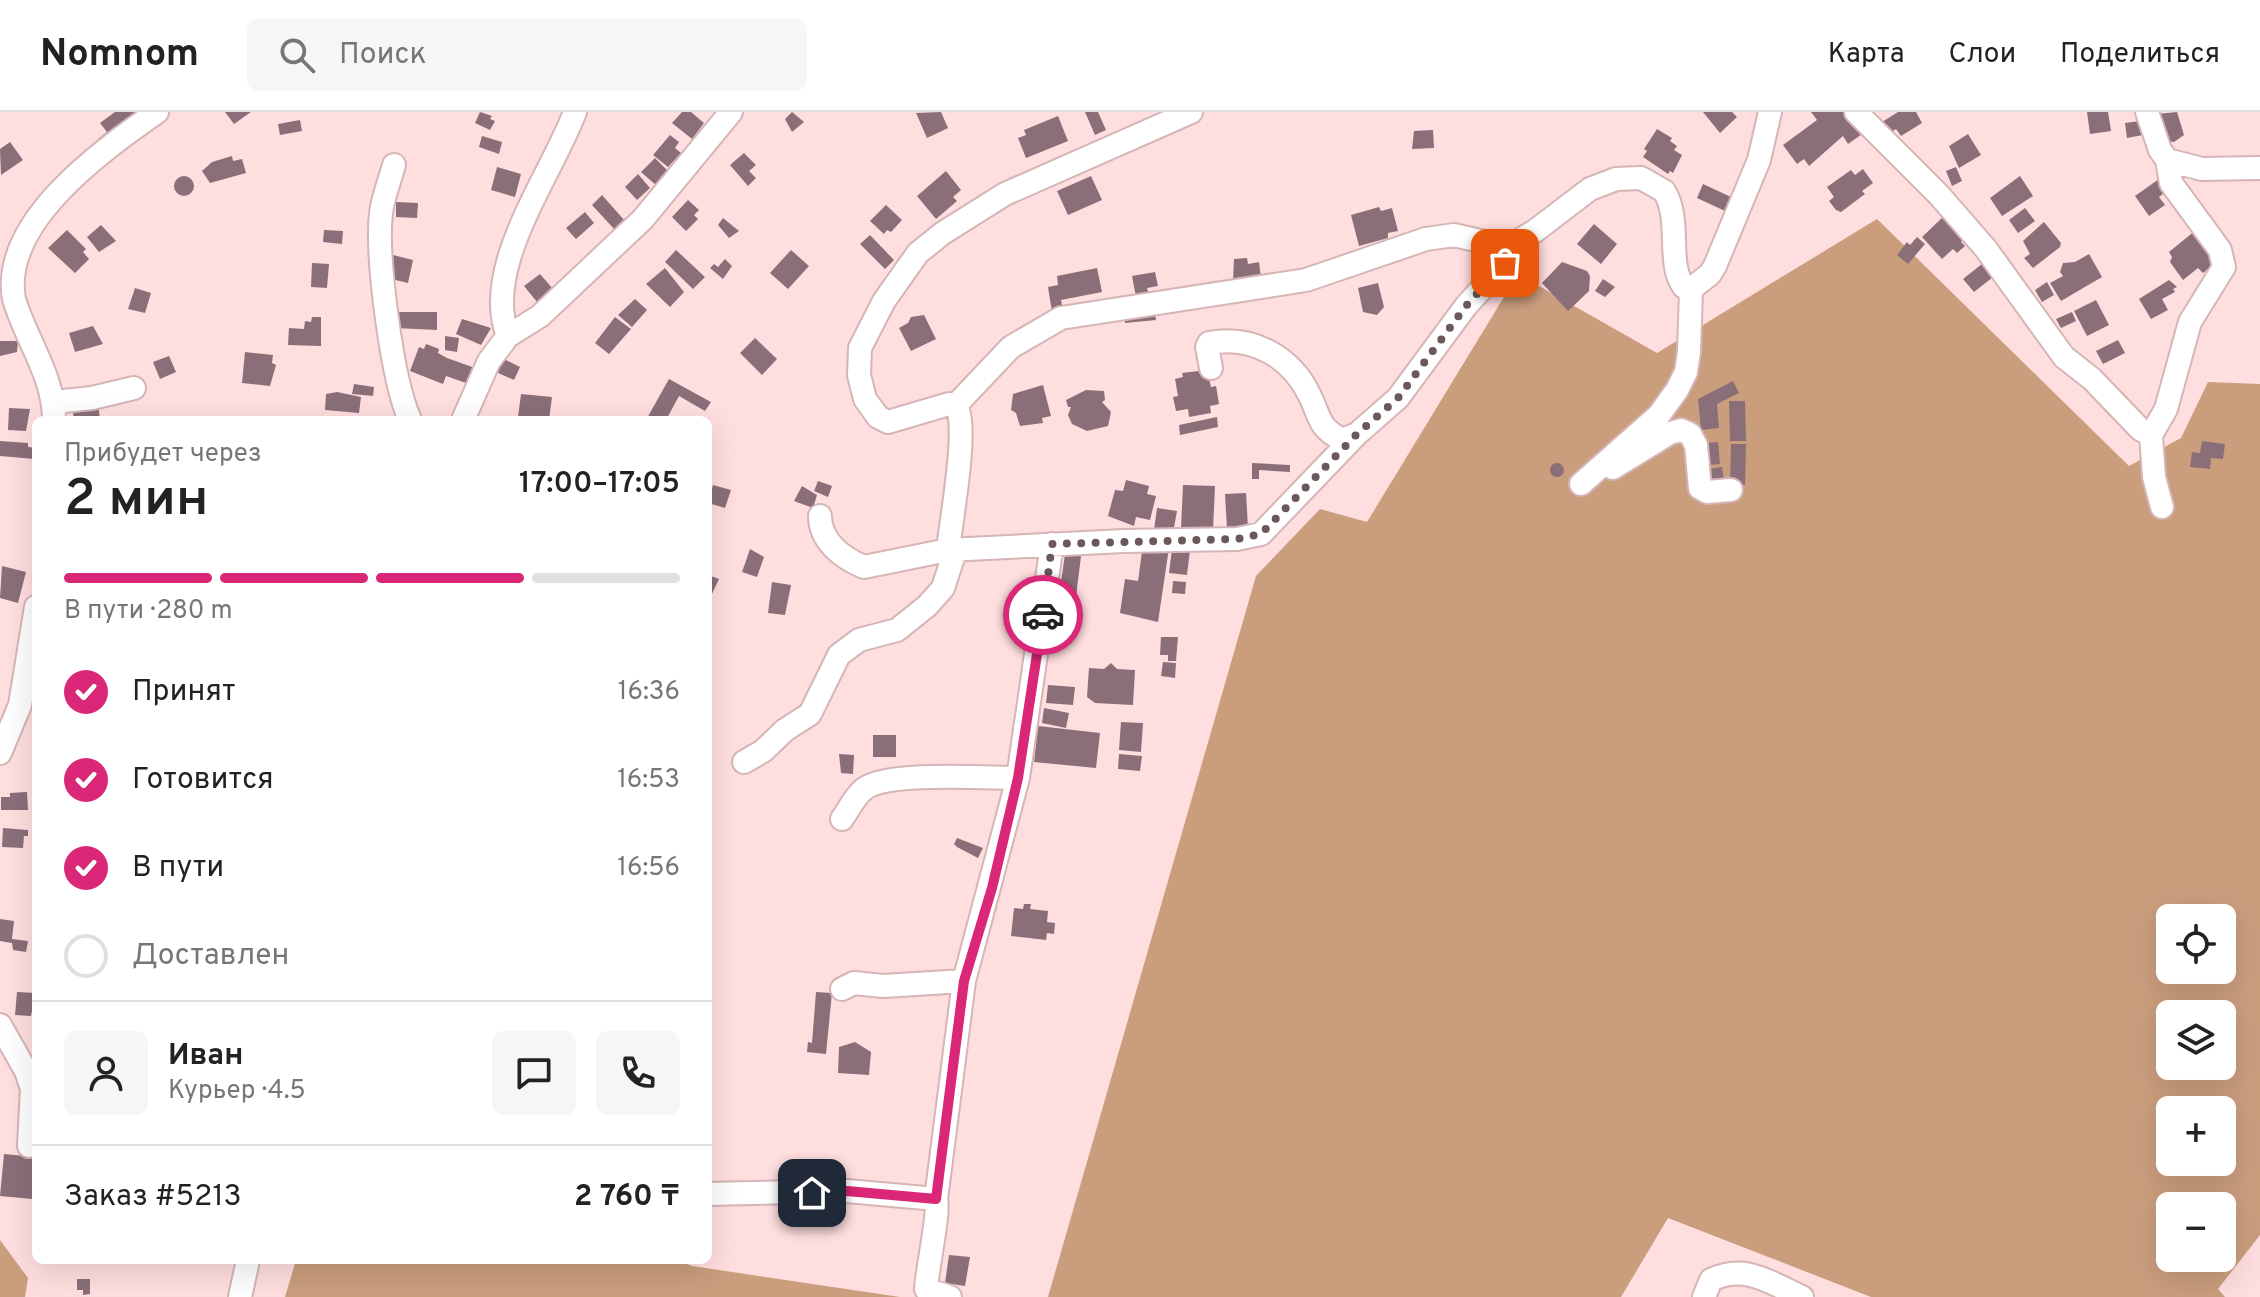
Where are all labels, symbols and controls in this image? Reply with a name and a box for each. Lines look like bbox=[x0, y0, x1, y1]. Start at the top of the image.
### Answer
search box bbox=[247, 19, 807, 91]
text: Nomnom bbox=[40, 31, 199, 80]
icon: search bbox=[275, 33, 319, 77]
text: Поиск bbox=[339, 37, 427, 74]
text: Карта bbox=[1828, 37, 1904, 73]
text: Слои bbox=[1948, 37, 2016, 73]
text: Поделиться bbox=[2060, 37, 2220, 73]
pin bbox=[1471, 229, 1539, 297]
icon: bag bbox=[1483, 241, 1527, 285]
text: Прибудет через bbox=[64, 438, 262, 471]
text: 17:00–17:05 bbox=[519, 466, 680, 503]
text: 2 мин bbox=[64, 468, 208, 534]
courier bbox=[1003, 575, 1083, 655]
icon: car bbox=[1021, 593, 1065, 637]
text: В пути · 280 m bbox=[64, 595, 233, 628]
icon: check bbox=[64, 670, 108, 714]
text: Принят bbox=[132, 674, 236, 711]
text: 16:36 bbox=[618, 676, 680, 709]
icon: check bbox=[64, 758, 108, 802]
text: Готовится bbox=[132, 762, 274, 799]
text: 16:53 bbox=[617, 764, 680, 797]
icon: check bbox=[64, 846, 108, 890]
text: В пути bbox=[132, 850, 224, 887]
text: 16:56 bbox=[617, 852, 680, 885]
map controls bbox=[2156, 904, 2236, 1272]
button: locate bbox=[2156, 904, 2236, 984]
text: Доставлен bbox=[132, 938, 289, 975]
button: layers bbox=[2156, 1000, 2236, 1080]
button: person bbox=[64, 1031, 148, 1115]
button: chat bbox=[492, 1031, 576, 1115]
button: phone bbox=[596, 1031, 680, 1115]
text: Иван bbox=[168, 1038, 243, 1075]
text: Курьер · 4.5 bbox=[168, 1075, 306, 1108]
button: + bbox=[2156, 1096, 2236, 1176]
pin bbox=[778, 1159, 846, 1227]
icon: home bbox=[790, 1171, 834, 1215]
text: Заказ #5213 bbox=[64, 1179, 242, 1216]
text: 2 760 ₸ bbox=[574, 1179, 680, 1216]
button: − bbox=[2156, 1192, 2236, 1272]

